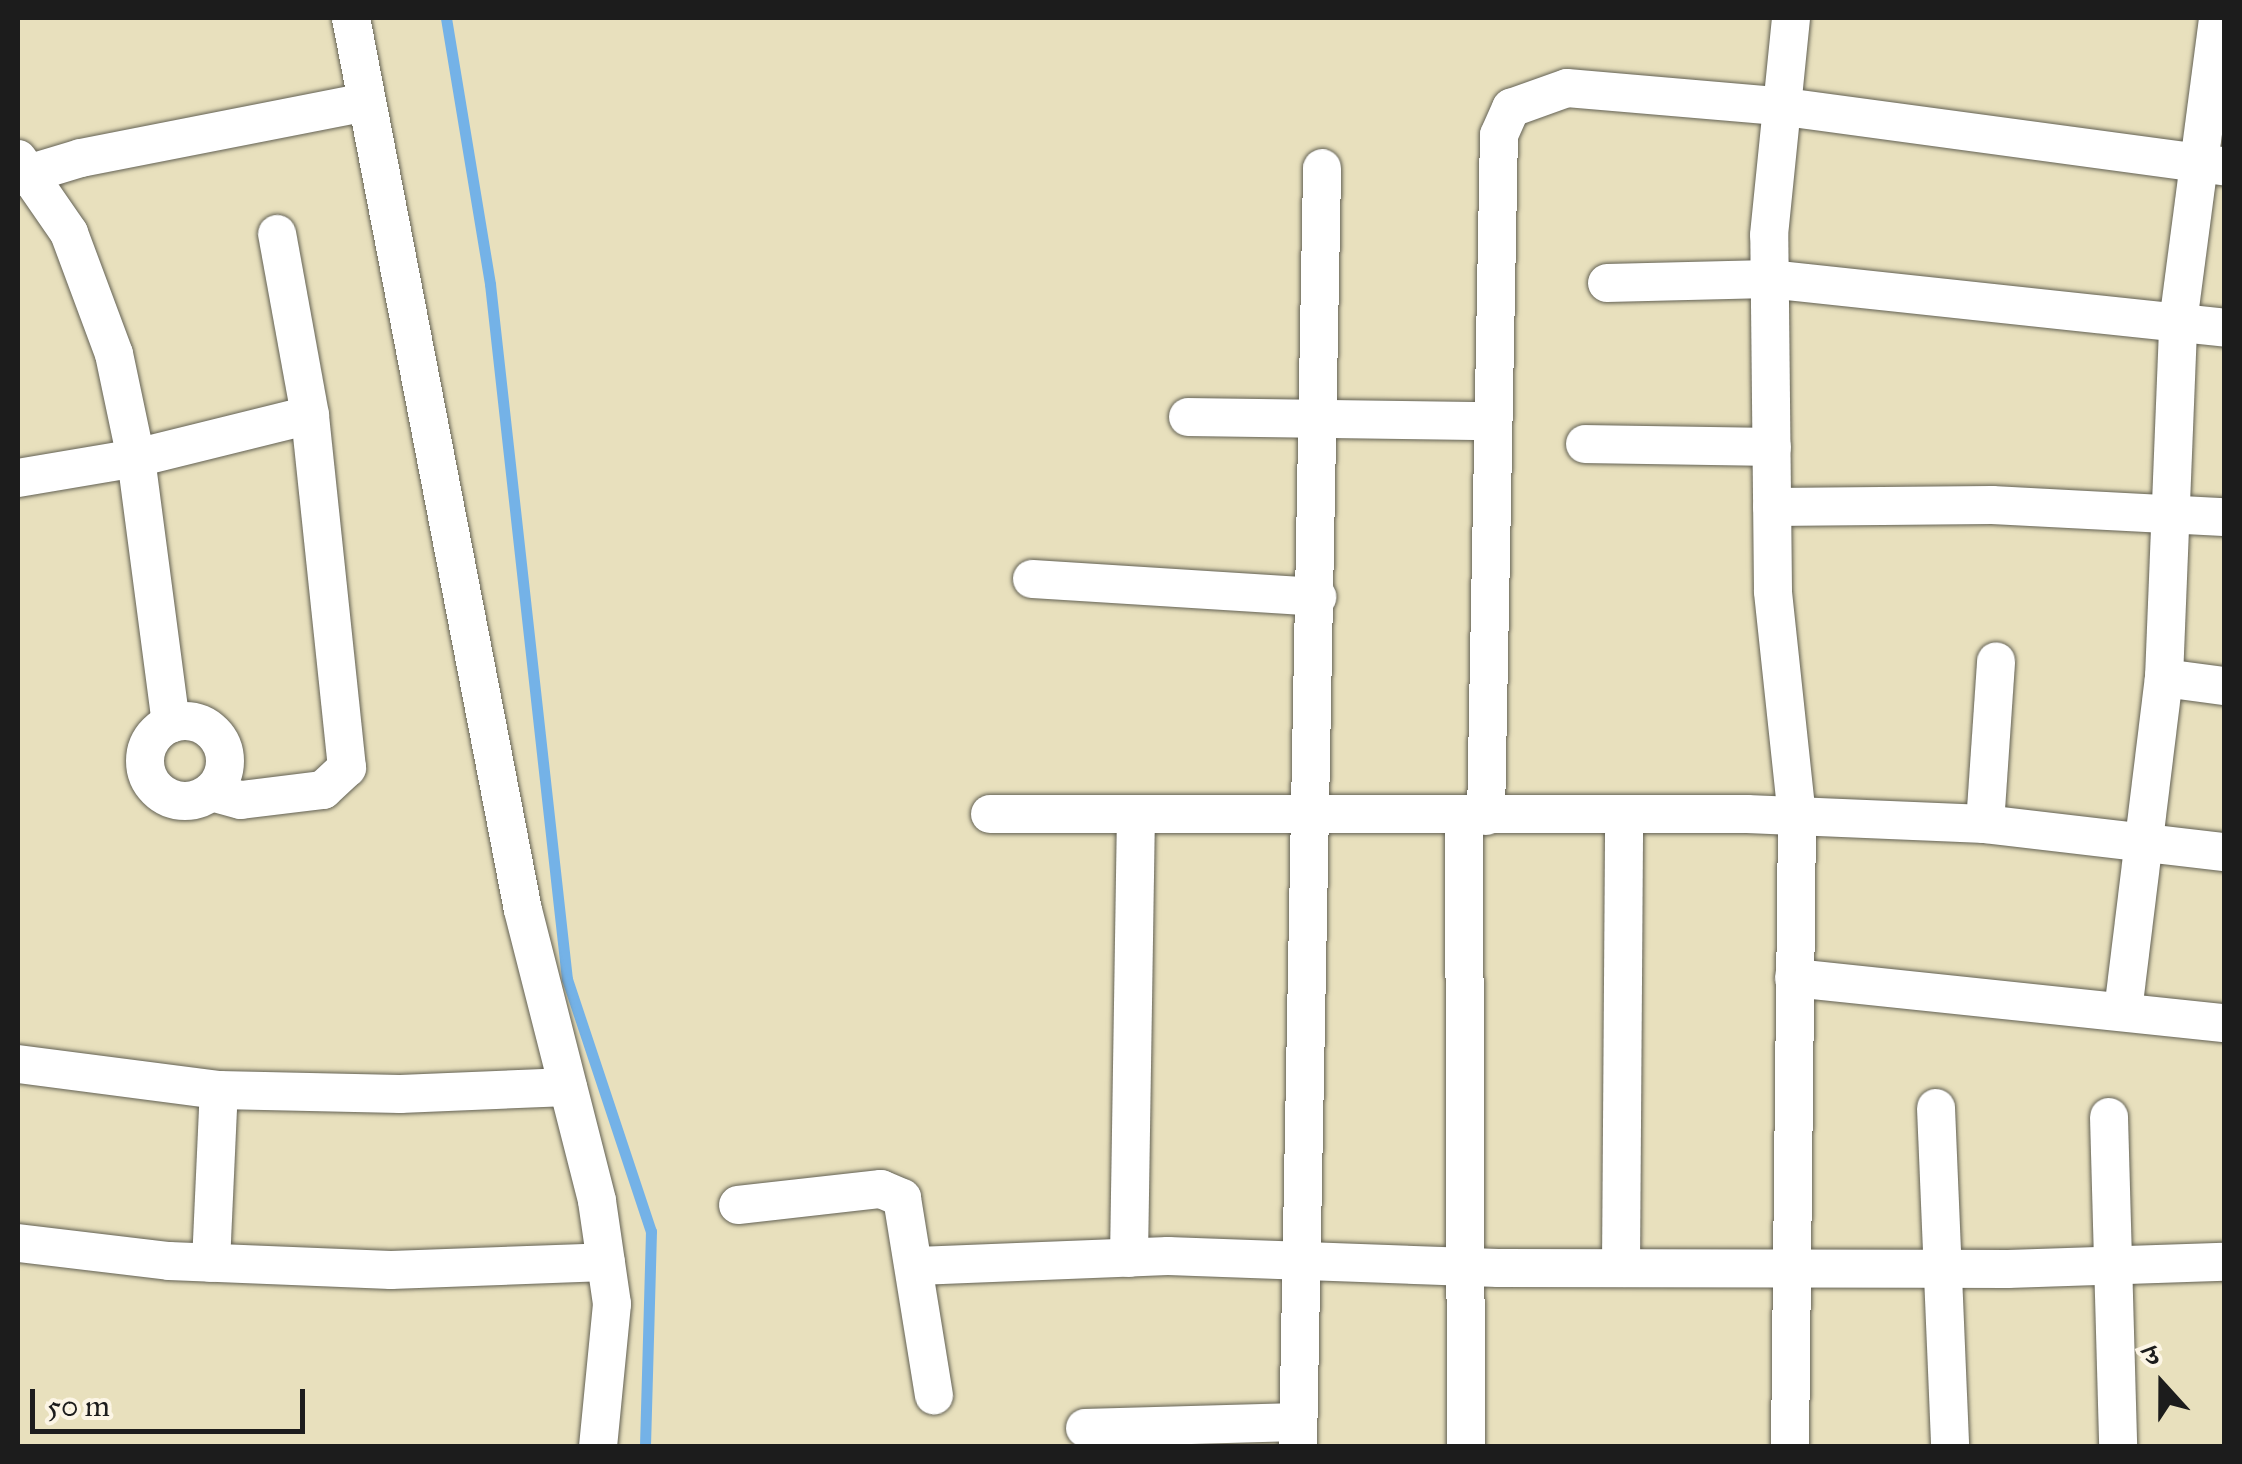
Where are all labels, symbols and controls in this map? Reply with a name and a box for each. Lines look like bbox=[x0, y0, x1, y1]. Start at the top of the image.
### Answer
north arrow bbox=[2112, 1334, 2212, 1434]
text: उ bbox=[2138, 1337, 2164, 1374]
scale bar bbox=[35, 1369, 310, 1431]
text: 50 m bbox=[47, 1388, 110, 1424]

